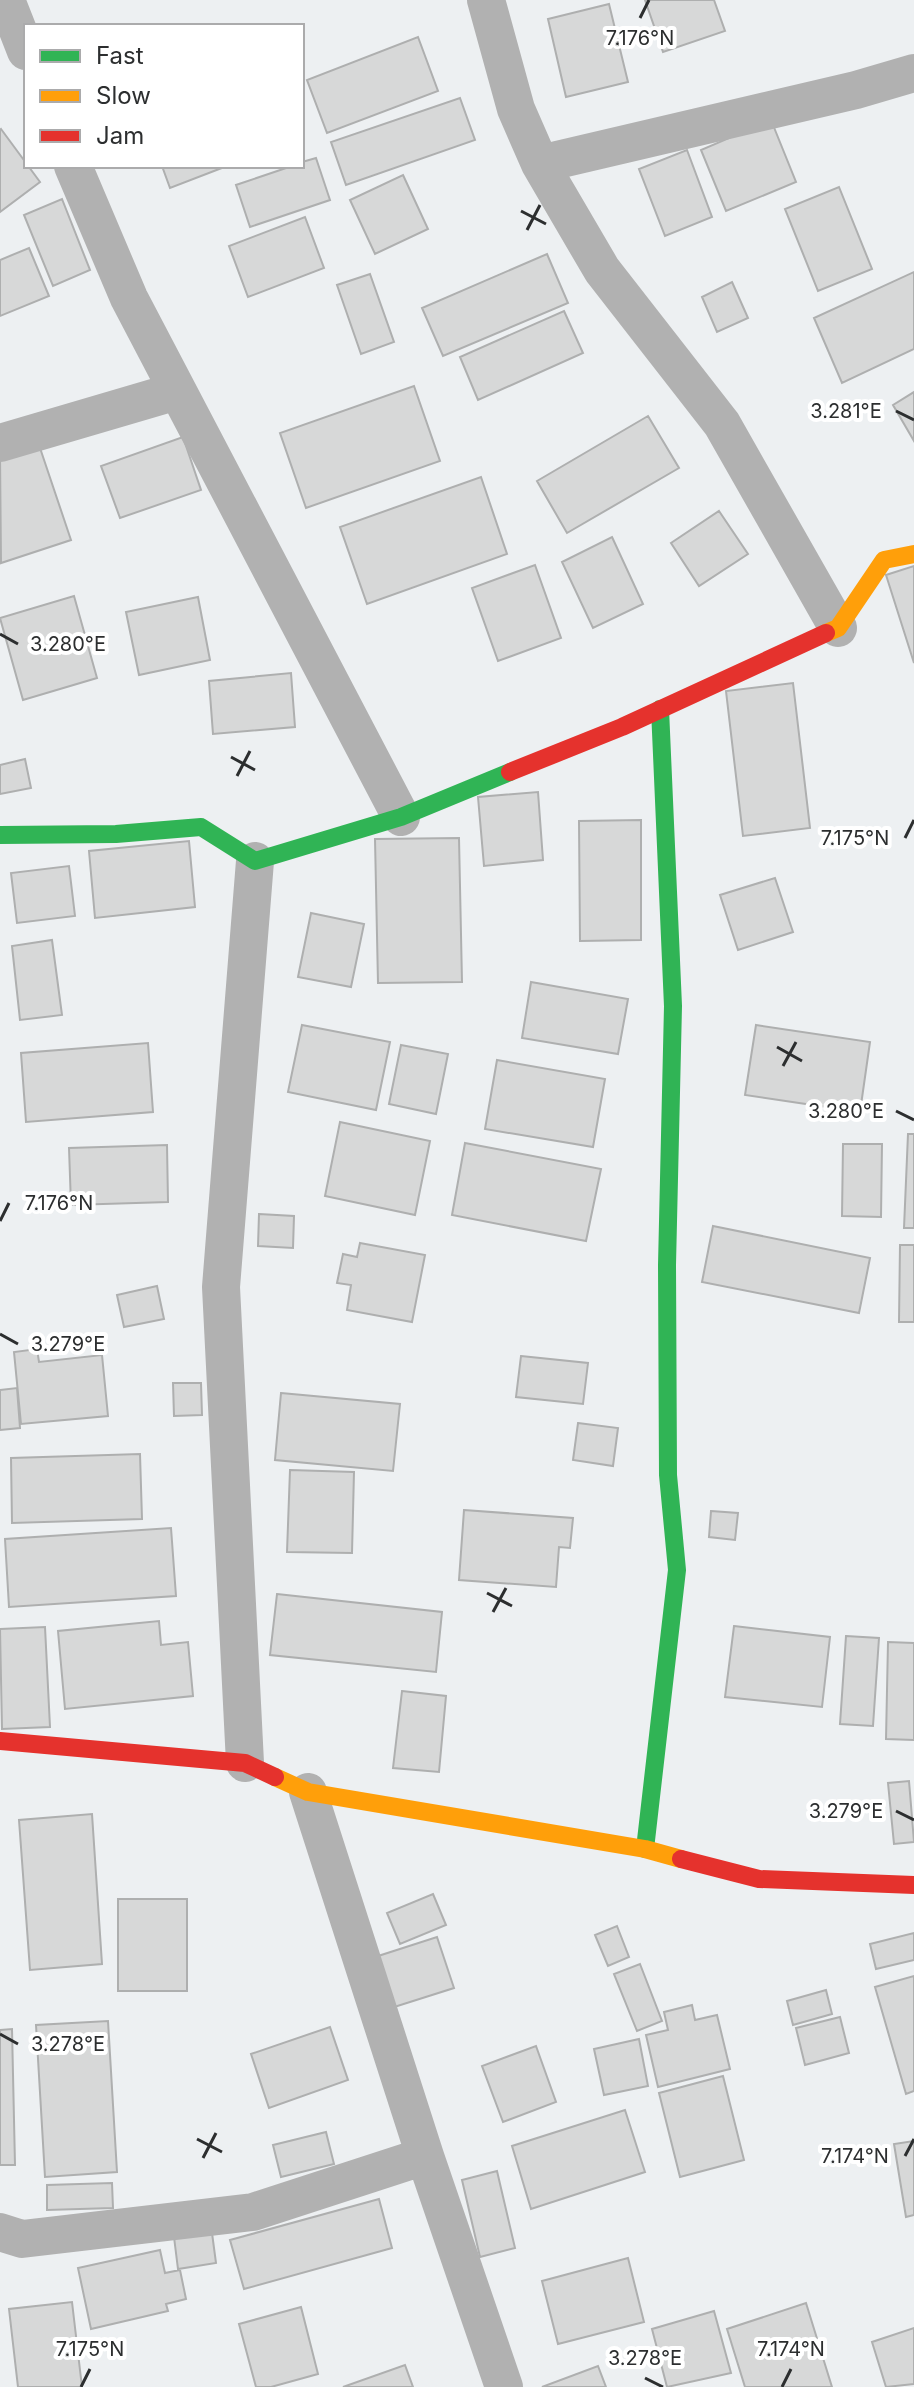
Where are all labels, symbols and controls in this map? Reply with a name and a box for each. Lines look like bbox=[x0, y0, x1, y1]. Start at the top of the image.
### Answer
legend bbox=[24, 24, 304, 168]
text: 7.176°N bbox=[606, 26, 674, 50]
text: Fast bbox=[96, 41, 144, 70]
text: Slow bbox=[96, 81, 151, 110]
text: Jam bbox=[96, 121, 144, 150]
text: 3.281°E bbox=[810, 399, 882, 423]
text: 3.280°E bbox=[30, 632, 106, 656]
text: 7.175°N bbox=[821, 826, 889, 850]
text: 3.280°E bbox=[808, 1099, 884, 1123]
text: 7.176°N bbox=[25, 1191, 93, 1215]
text: 3.279°E bbox=[31, 1332, 105, 1356]
text: 3.279°E bbox=[809, 1799, 883, 1823]
text: 3.278°E bbox=[31, 2032, 105, 2056]
text: 7.174°N bbox=[821, 2144, 889, 2168]
text: 7.175°N bbox=[56, 2337, 124, 2361]
text: 7.174°N bbox=[757, 2337, 825, 2361]
text: 3.278°E bbox=[608, 2346, 682, 2370]

